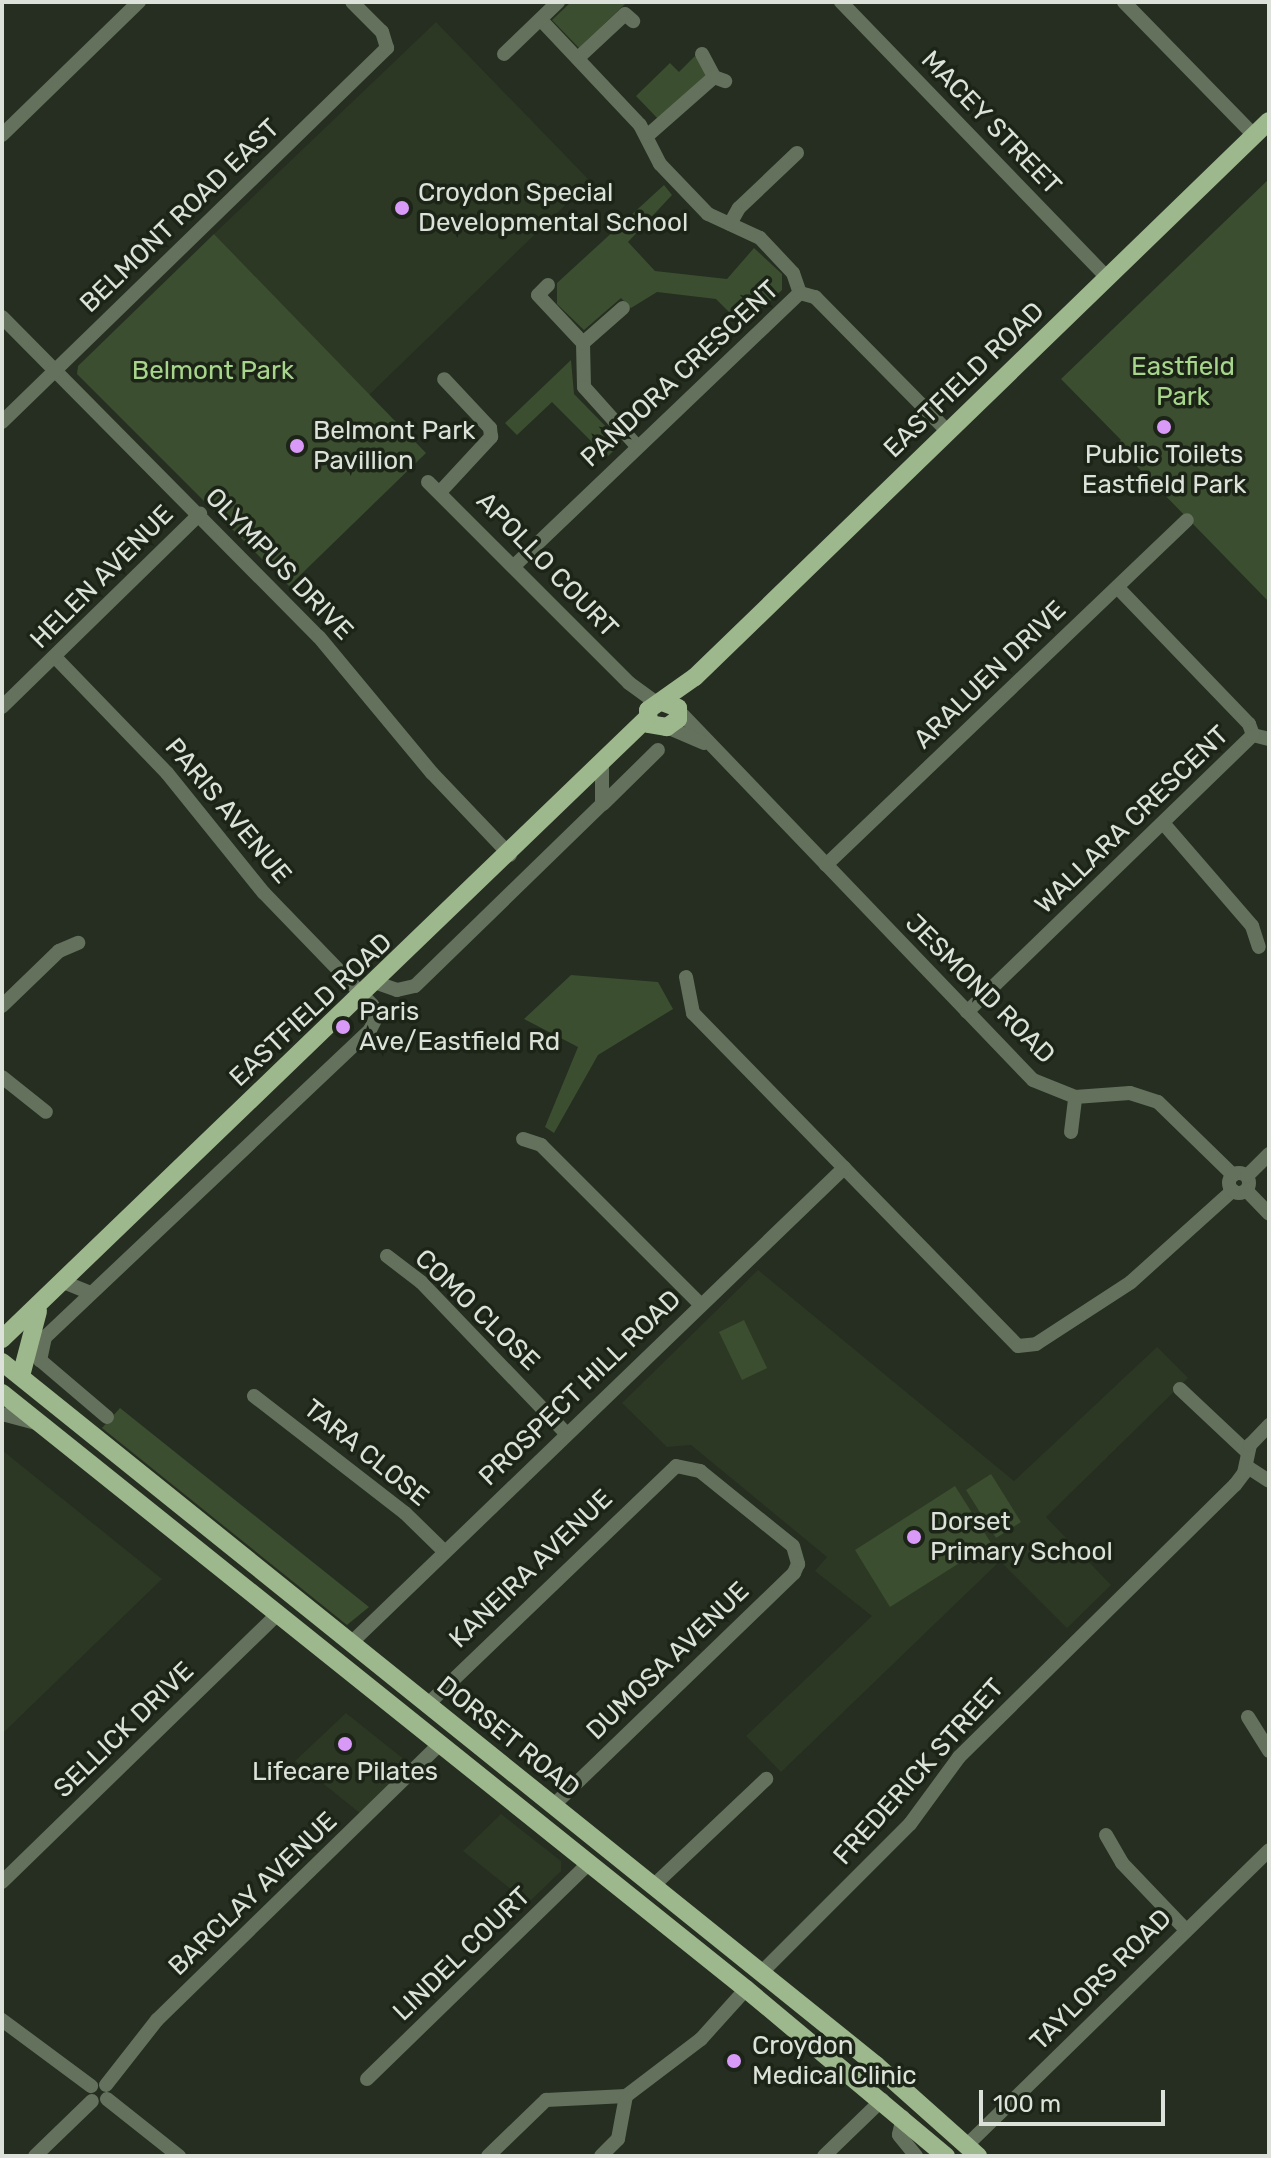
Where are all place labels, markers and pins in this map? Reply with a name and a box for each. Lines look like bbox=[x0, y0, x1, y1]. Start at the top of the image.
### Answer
place label: Croydon Special Developmental School bbox=[418, 177, 688, 238]
marker: Croydon Special Developmental School bbox=[393, 199, 411, 217]
place label: Belmont Park Pavillion bbox=[313, 415, 475, 476]
marker: Public Toilets Eastfield Park bbox=[1155, 418, 1173, 436]
marker: Belmont Park Pavillion bbox=[288, 437, 306, 455]
place label: Public Toilets Eastfield Park bbox=[1082, 439, 1246, 500]
place label: Paris Ave/Eastfield Rd bbox=[359, 996, 560, 1058]
marker: Paris Ave/Eastfield Rd bbox=[334, 1018, 352, 1036]
place label: Dorset Primary School bbox=[930, 1506, 1113, 1568]
marker: Dorset Primary School bbox=[905, 1528, 923, 1546]
marker: Lifecare Pilates bbox=[336, 1735, 354, 1753]
place label: Lifecare Pilates bbox=[252, 1756, 438, 1788]
place label: Croydon Medical Clinic bbox=[752, 2030, 917, 2092]
marker: Croydon Medical Clinic bbox=[723, 2050, 745, 2072]

